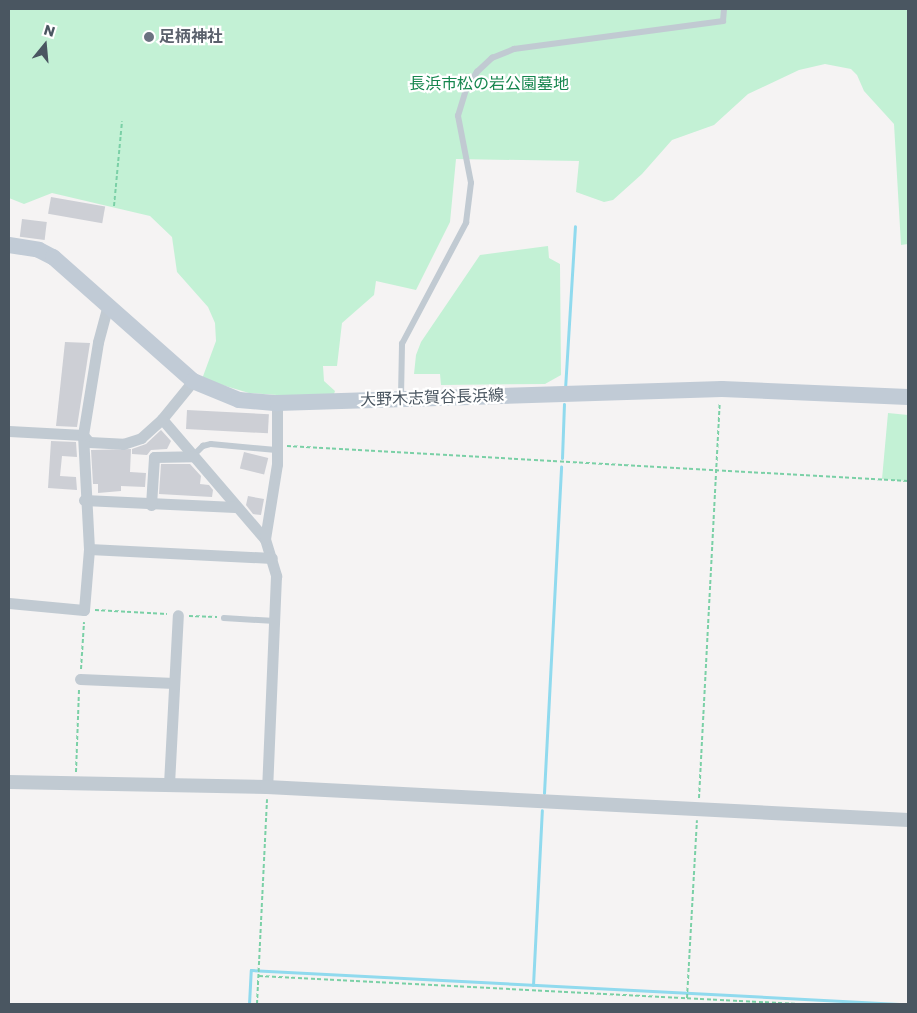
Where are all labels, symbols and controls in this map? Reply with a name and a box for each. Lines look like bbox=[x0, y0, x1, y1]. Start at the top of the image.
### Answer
north arrow bbox=[20, 20, 70, 70]
text: N bbox=[41, 20, 57, 42]
place label: 足柄神社 bbox=[159, 27, 223, 47]
marker: 足柄神社 bbox=[143, 31, 155, 43]
park label: 長浜市松の岩公園墓地 bbox=[409, 74, 569, 94]
street label: 大野木志賀谷長浜線 bbox=[360, 386, 504, 410]

